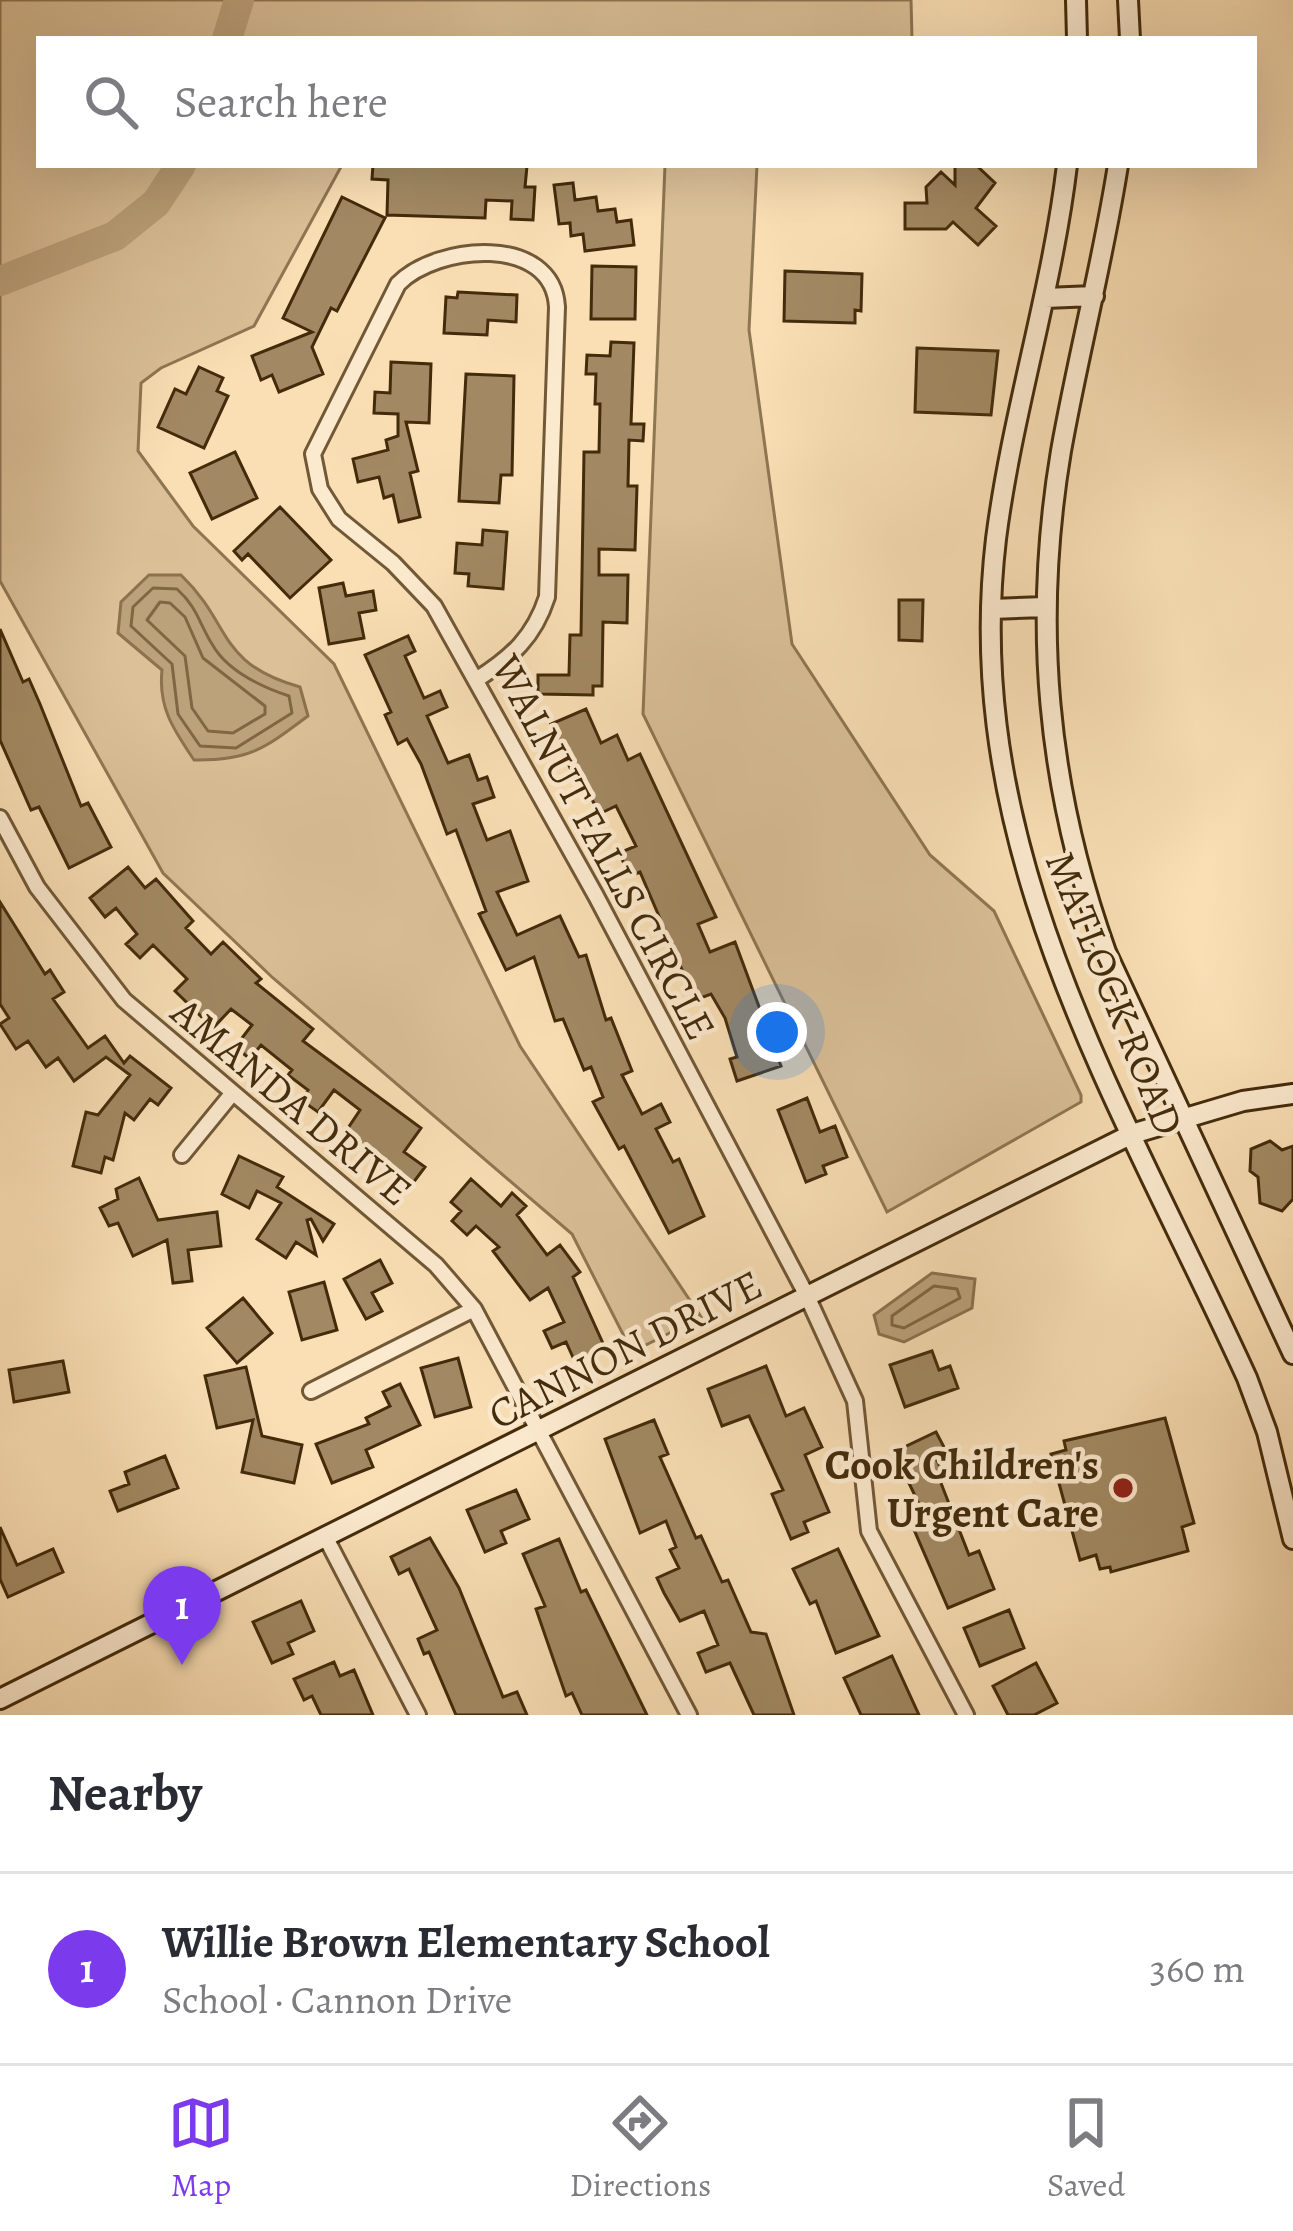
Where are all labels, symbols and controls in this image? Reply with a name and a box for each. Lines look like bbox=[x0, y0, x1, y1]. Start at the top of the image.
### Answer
search box bbox=[36, 36, 1257, 168]
icon: search bbox=[78, 69, 144, 135]
text: Search here bbox=[174, 71, 388, 133]
street label: WALNUT FALLS CIRCLE bbox=[478, 644, 730, 1049]
street label: MATLOCK ROAD bbox=[1032, 843, 1198, 1143]
street label: AMANDA DRIVE bbox=[159, 983, 424, 1218]
your location bbox=[747, 1002, 807, 1062]
street label: CANNON DRIVE bbox=[479, 1256, 771, 1442]
place label: Cook Children's Urgent Care bbox=[825, 1436, 1099, 1541]
marker: Cook Children's Urgent Care bbox=[1110, 1475, 1136, 1501]
pin: 1 bbox=[143, 1566, 221, 1665]
text: Nearby bbox=[48, 1758, 202, 1828]
text: Willie Brown Elementary School bbox=[162, 1911, 770, 1973]
text: 1 bbox=[80, 1942, 94, 1995]
text: 360 m bbox=[1150, 1942, 1245, 1995]
text: School · Cannon Drive bbox=[162, 1973, 512, 2026]
tab: Map bbox=[168, 2090, 234, 2207]
tab: Directions bbox=[570, 2090, 711, 2207]
tab: Saved bbox=[1047, 2090, 1125, 2207]

